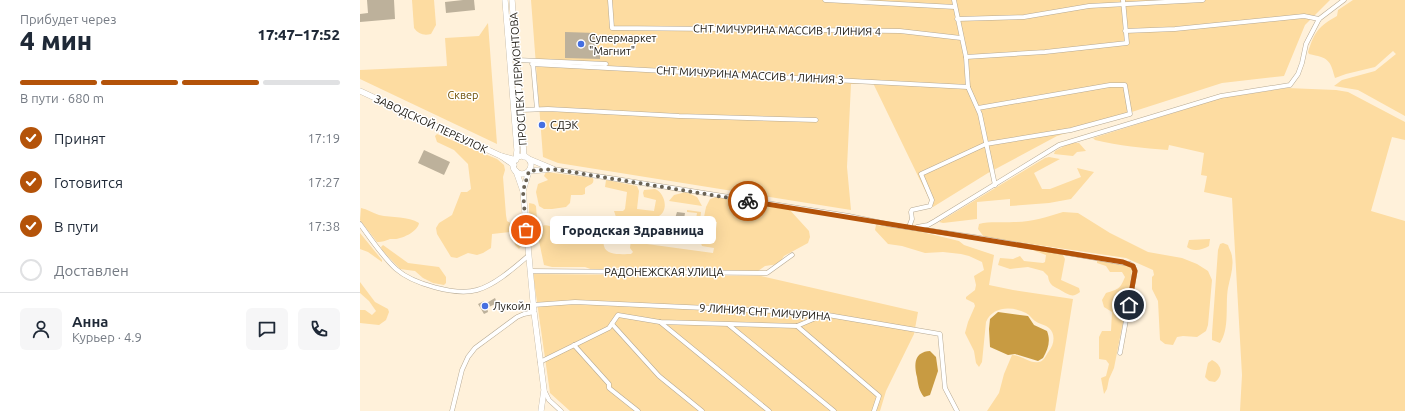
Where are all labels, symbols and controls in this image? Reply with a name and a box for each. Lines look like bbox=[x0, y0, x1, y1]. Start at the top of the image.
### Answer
street label: ПРОСПЕКТ ЛЕРМОНТОВА bbox=[507, 11, 529, 146]
text: Прибудет через bbox=[20, 12, 117, 26]
street label: СНТ МИЧУРИНА МАССИВ 1 ЛИНИЯ 4 bbox=[693, 22, 881, 38]
text: 4 мин bbox=[20, 26, 92, 55]
text: 17:47–17:52 bbox=[257, 26, 340, 43]
place label: Супермаркет "Магнит" bbox=[589, 32, 657, 57]
marker: Супермаркет "Магнит" bbox=[576, 39, 586, 49]
street label: СНТ МИЧУРИНА МАССИВ 1 ЛИНИЯ 3 bbox=[656, 64, 844, 86]
park label: Сквер bbox=[448, 89, 479, 101]
text: В пути · 680 m bbox=[20, 91, 104, 105]
street label: ЗАВОДСКОЙ ПЕРЕУЛОК bbox=[372, 92, 490, 156]
place label: СДЭК bbox=[550, 119, 578, 131]
marker: СДЭК bbox=[537, 120, 547, 130]
icon: check bbox=[20, 127, 42, 149]
text: Принят bbox=[54, 130, 106, 147]
text: 17:19 bbox=[307, 131, 340, 145]
icon: check bbox=[20, 171, 42, 193]
text: Готовится bbox=[54, 174, 123, 191]
text: 17:27 bbox=[307, 175, 340, 189]
courier bbox=[728, 181, 768, 221]
icon: bike bbox=[737, 190, 759, 212]
pin bbox=[509, 213, 543, 247]
icon: check bbox=[20, 215, 42, 237]
callout: Городская Здравница bbox=[550, 216, 716, 244]
text: В пути bbox=[54, 218, 99, 235]
text: 17:38 bbox=[307, 219, 340, 233]
icon: bag bbox=[515, 219, 537, 241]
text: Городская Здравница bbox=[562, 223, 704, 237]
text: Доставлен bbox=[54, 262, 129, 279]
street label: РАДОНЕЖСКАЯ УЛИЦА bbox=[604, 266, 725, 278]
pin bbox=[1112, 288, 1146, 322]
icon: home bbox=[1118, 294, 1140, 316]
place label: Лукойл bbox=[493, 300, 531, 312]
marker: Лукойл bbox=[480, 301, 490, 311]
street label: 9 ЛИНИЯ СНТ МИЧУРИНА bbox=[699, 301, 832, 323]
button: person bbox=[20, 308, 62, 350]
button: chat bbox=[246, 308, 288, 350]
button: phone bbox=[298, 308, 340, 350]
text: Анна bbox=[72, 313, 108, 330]
text: Курьер · 4.9 bbox=[72, 330, 142, 344]

